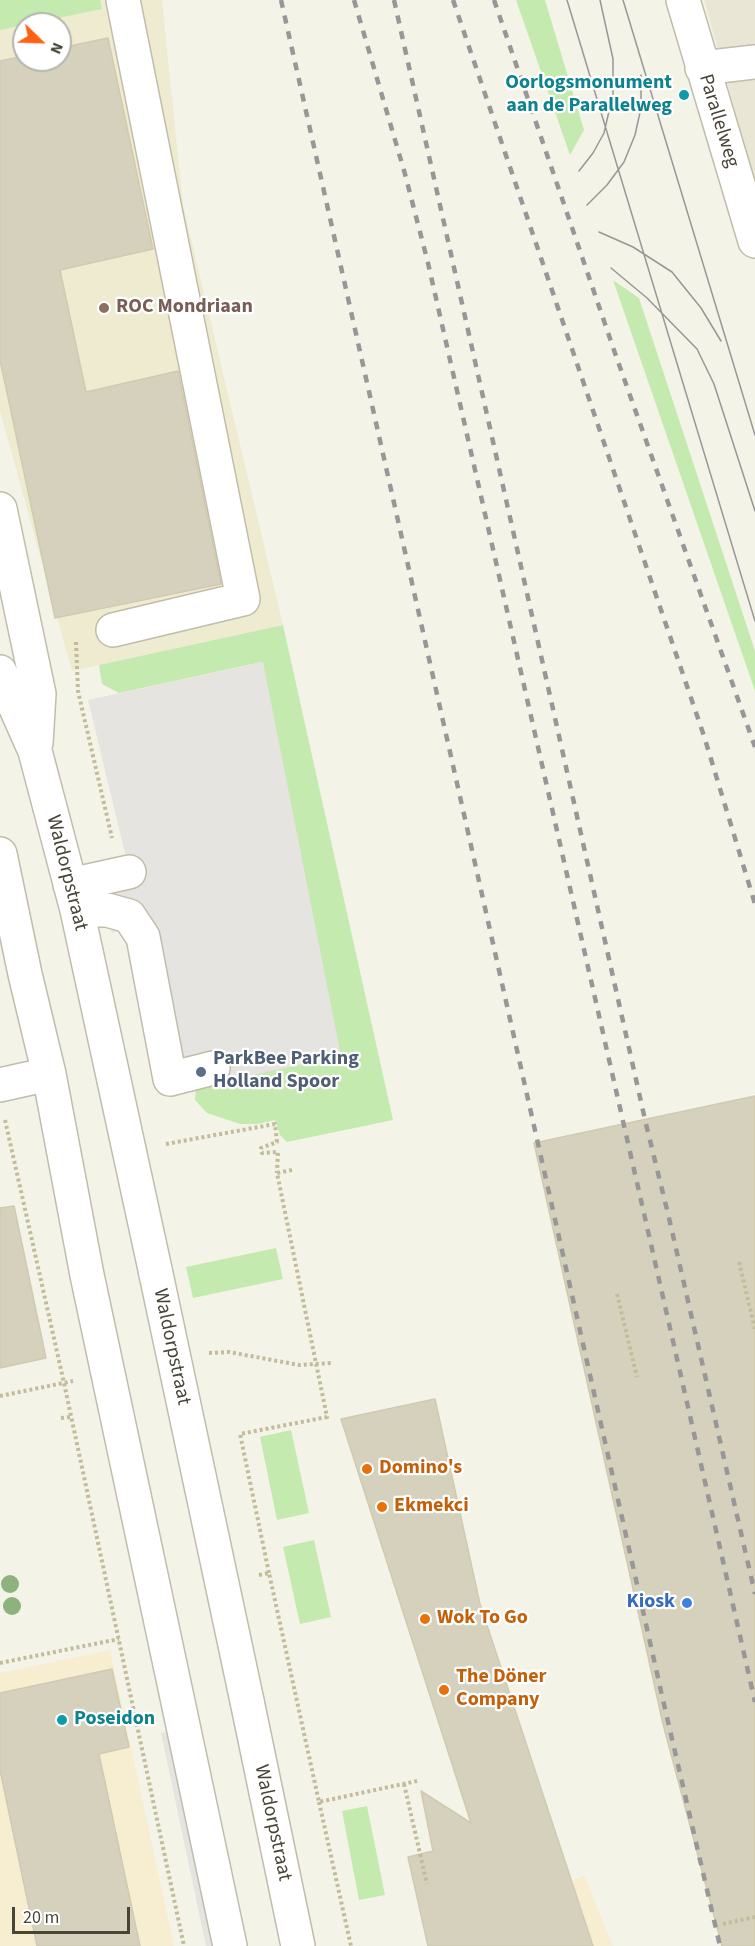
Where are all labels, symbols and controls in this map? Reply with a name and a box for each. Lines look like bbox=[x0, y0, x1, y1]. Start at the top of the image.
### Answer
north arrow bbox=[12, 12, 72, 72]
text: N bbox=[45, 39, 69, 57]
street label: Parallelweg bbox=[692, 71, 744, 171]
place label: Oorlogsmonument aan de Parallelweg bbox=[505, 72, 672, 119]
marker: Oorlogsmonument aan de Parallelweg bbox=[677, 88, 691, 102]
place label: ROC Mondriaan bbox=[116, 296, 253, 320]
marker: ROC Mondriaan bbox=[97, 301, 111, 315]
street label: Waldorpstraat bbox=[40, 813, 92, 933]
place label: ParkBee Parking Holland Spoor bbox=[213, 1048, 359, 1095]
marker: ParkBee Parking Holland Spoor bbox=[194, 1065, 208, 1079]
street label: Waldorpstraat bbox=[147, 1287, 195, 1407]
place label: Domino's bbox=[379, 1457, 462, 1481]
marker: Domino's bbox=[360, 1462, 374, 1476]
place label: Ekmekci bbox=[394, 1495, 469, 1519]
marker: Ekmekci bbox=[375, 1500, 389, 1514]
place label: Kiosk bbox=[626, 1591, 675, 1615]
marker: Kiosk bbox=[680, 1596, 694, 1610]
place label: Wok To Go bbox=[437, 1607, 528, 1631]
marker: Wok To Go bbox=[418, 1612, 432, 1626]
place label: The Döner Company bbox=[456, 1666, 546, 1713]
marker: The Döner Company bbox=[437, 1683, 451, 1697]
place label: Poseidon bbox=[74, 1708, 155, 1732]
marker: Poseidon bbox=[55, 1713, 69, 1727]
street label: Waldorpstraat bbox=[248, 1763, 296, 1883]
scale bar bbox=[15, 1895, 134, 1933]
text: 20 m bbox=[23, 1905, 59, 1930]

